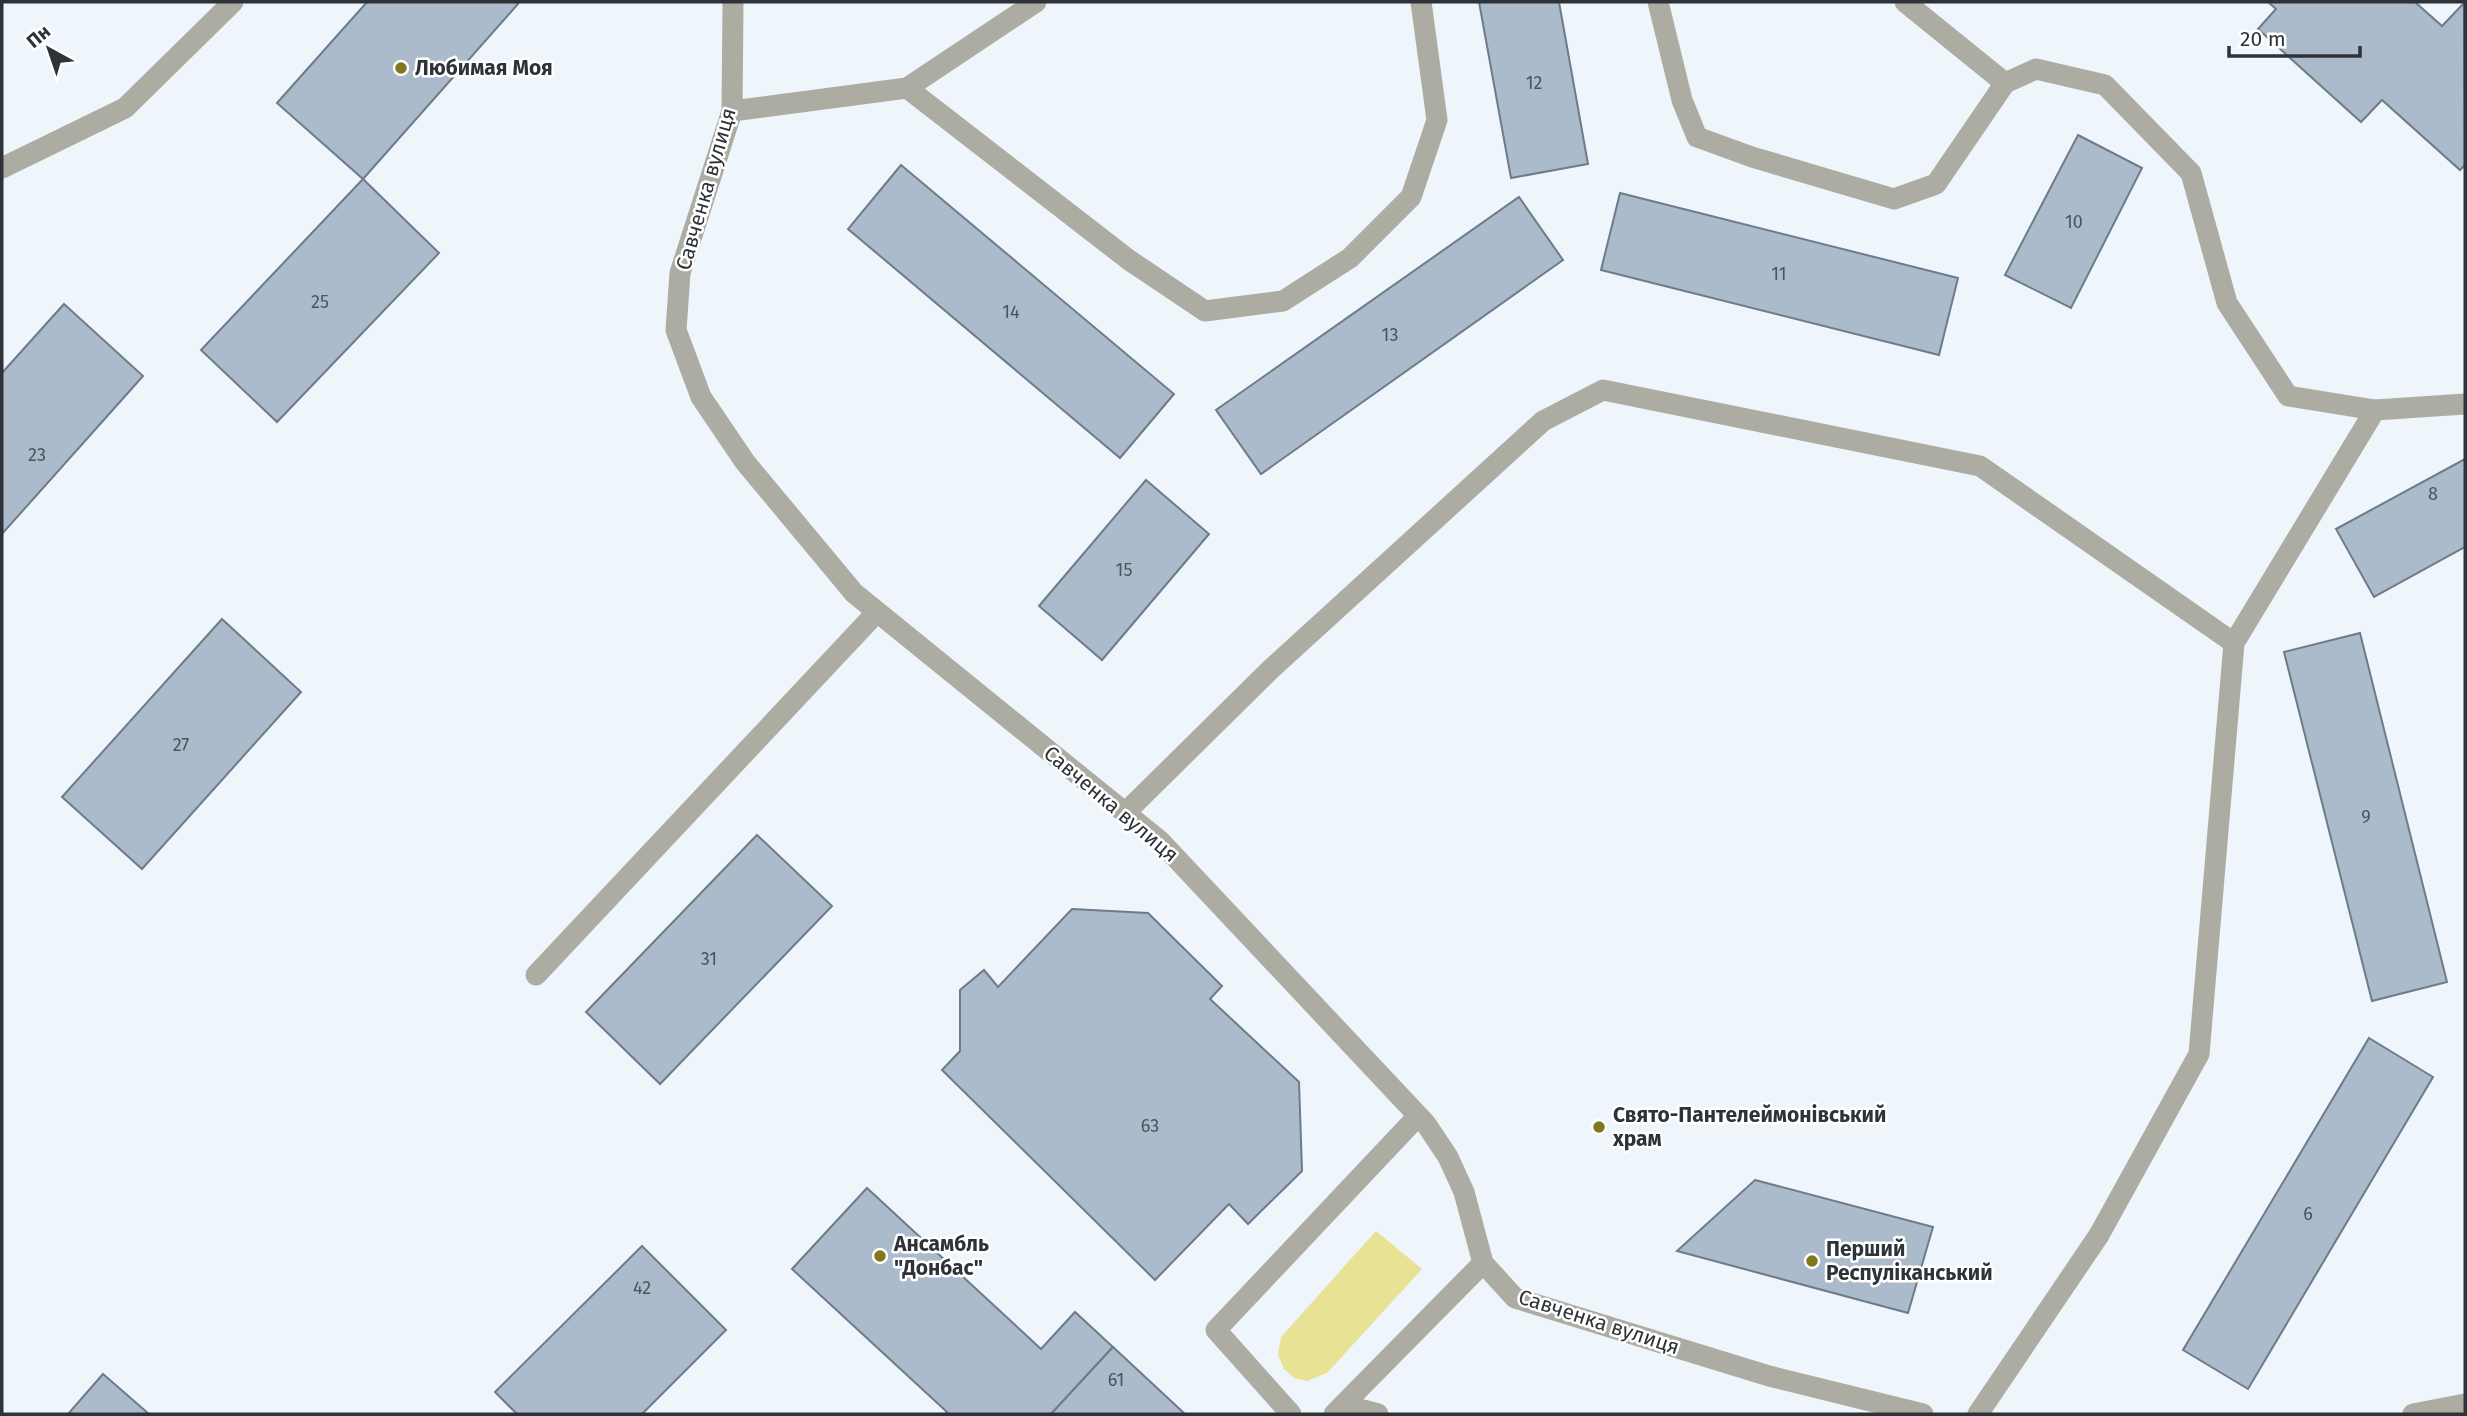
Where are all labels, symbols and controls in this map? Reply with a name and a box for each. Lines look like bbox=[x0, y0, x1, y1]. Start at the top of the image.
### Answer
north arrow bbox=[14, 14, 84, 84]
scale bar bbox=[2229, 14, 2360, 58]
text: Пн bbox=[22, 20, 55, 53]
text: 20 m bbox=[2240, 26, 2286, 52]
place label: Любимая Моя bbox=[415, 55, 553, 81]
marker: Любимая Моя bbox=[393, 60, 409, 76]
house number: 12 bbox=[1526, 72, 1542, 94]
street label: Савченка вулиця bbox=[670, 105, 742, 273]
house number: 10 bbox=[2065, 211, 2083, 233]
house number: 11 bbox=[1771, 263, 1787, 285]
house number: 25 bbox=[311, 291, 329, 313]
house number: 14 bbox=[1002, 301, 1020, 323]
house number: 13 bbox=[1382, 324, 1398, 346]
house number: 23 bbox=[28, 444, 46, 466]
house number: 8 bbox=[2428, 483, 2438, 505]
house number: 15 bbox=[1116, 559, 1132, 581]
house number: 27 bbox=[173, 734, 189, 756]
street label: Савченка вулиця bbox=[1038, 740, 1184, 868]
house number: 9 bbox=[2361, 806, 2371, 828]
house number: 31 bbox=[701, 948, 717, 970]
place label: Свято-Пантелеймонівський храм bbox=[1612, 1102, 1886, 1152]
house number: 63 bbox=[1141, 1115, 1159, 1137]
marker: Свято-Пантелеймонівський храм bbox=[1591, 1119, 1607, 1135]
house number: 6 bbox=[2303, 1203, 2313, 1225]
place label: Ансамбль "Донбас" bbox=[893, 1231, 989, 1281]
place label: Перший Респуліканський bbox=[1826, 1236, 1993, 1286]
marker: Ансамбль "Донбас" bbox=[872, 1248, 888, 1264]
marker: Перший Респуліканський bbox=[1804, 1253, 1820, 1269]
house number: 42 bbox=[633, 1277, 651, 1299]
street label: Савченка вулиця bbox=[1515, 1284, 1683, 1360]
house number: 61 bbox=[1108, 1369, 1124, 1391]

